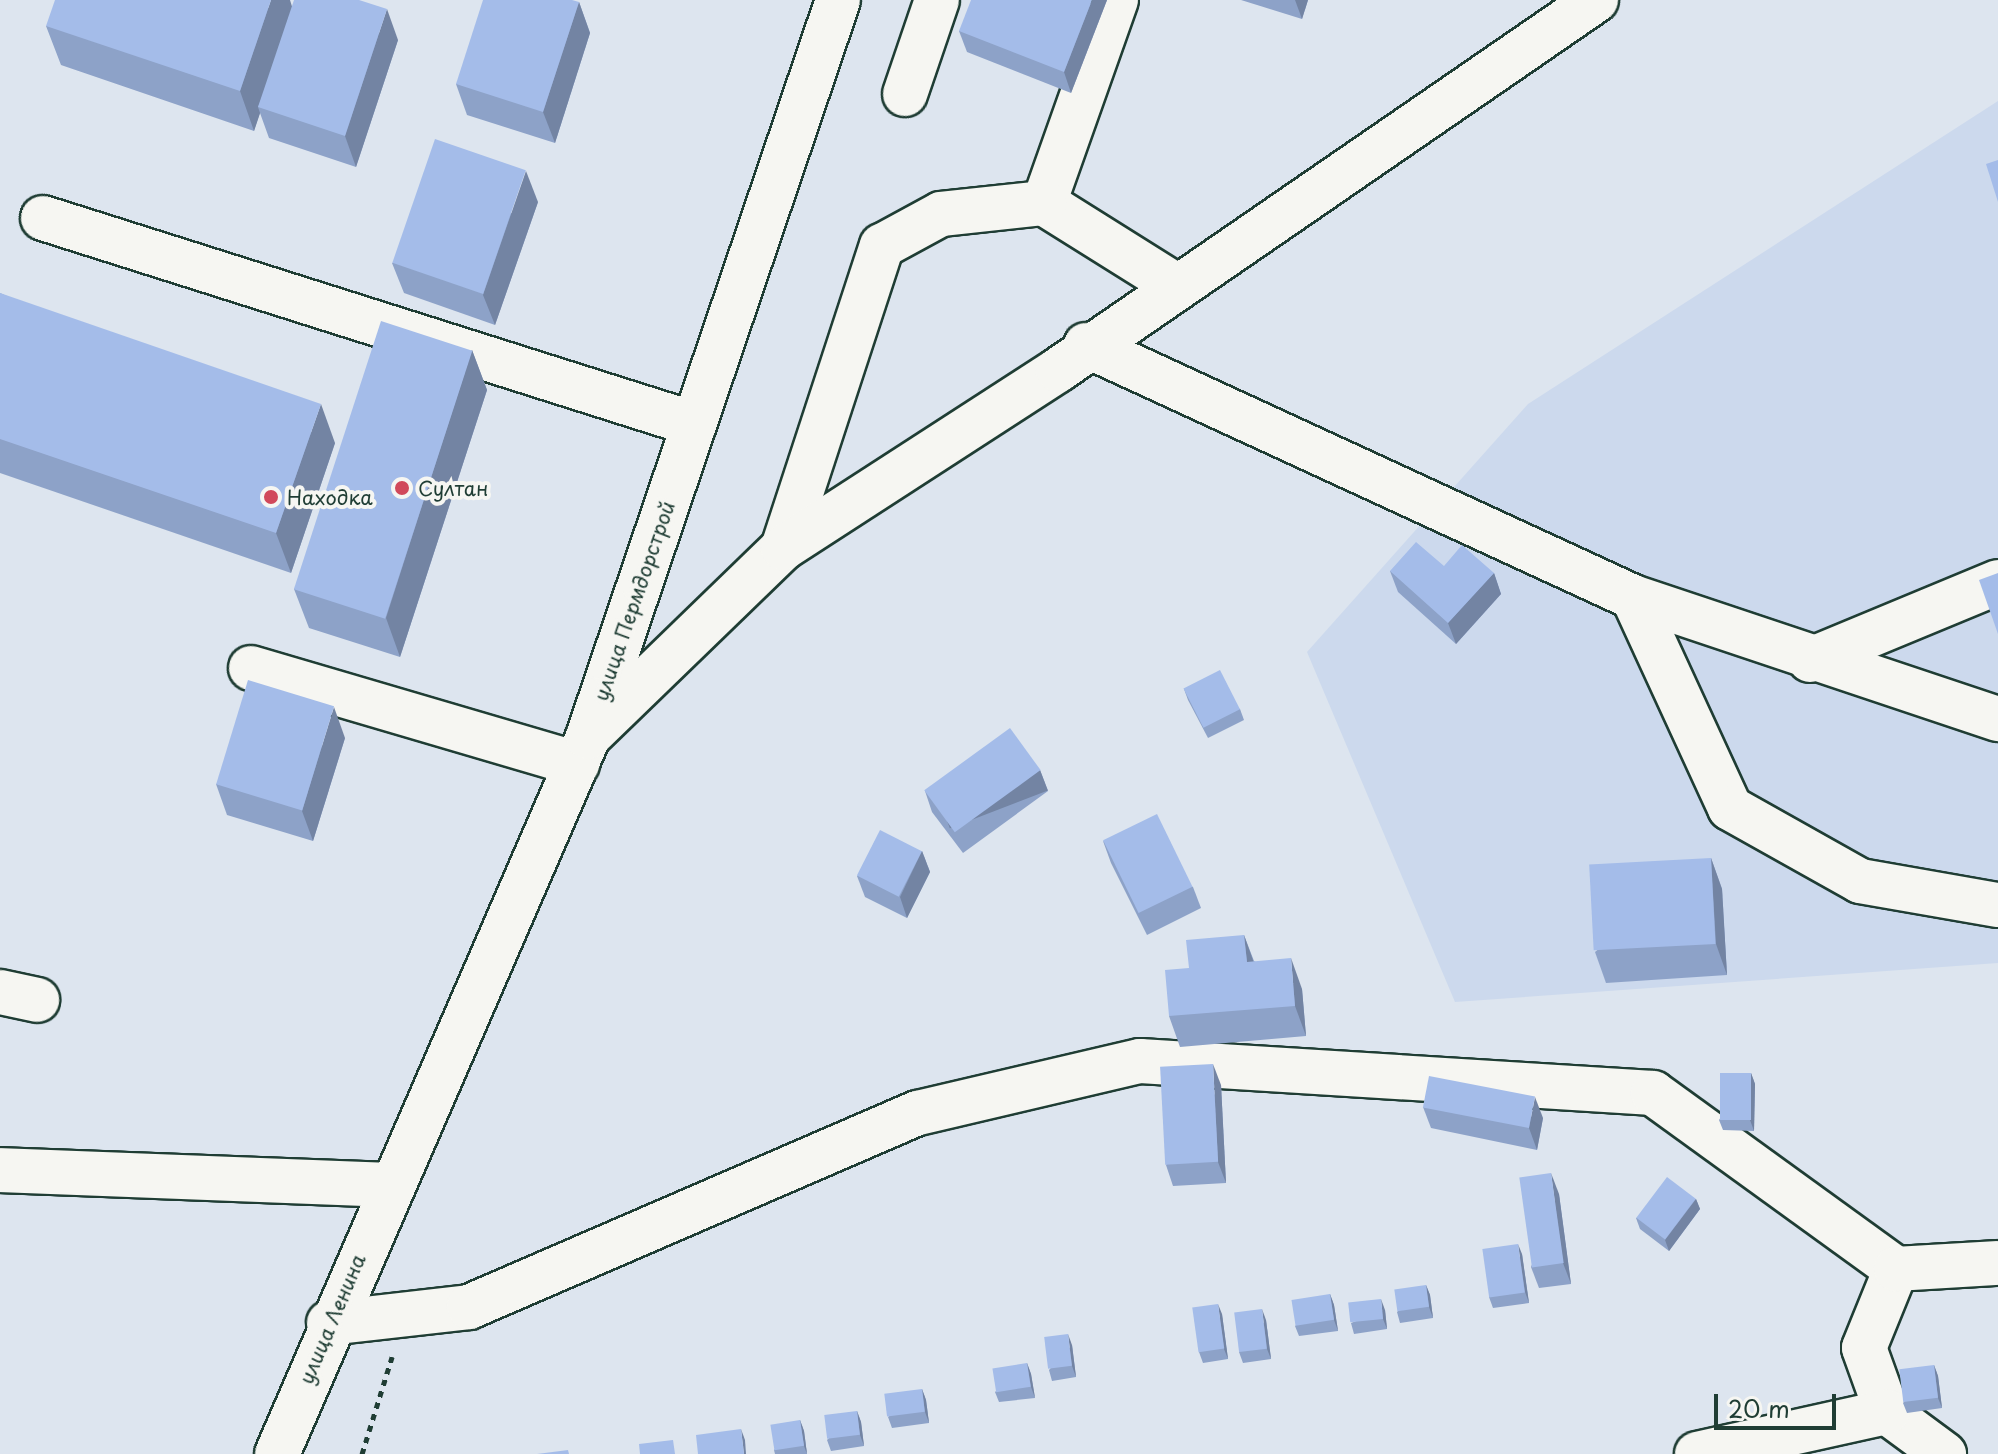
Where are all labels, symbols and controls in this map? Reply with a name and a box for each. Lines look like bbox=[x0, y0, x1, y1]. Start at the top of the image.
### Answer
place label: Султан bbox=[418, 476, 488, 500]
marker: Султан bbox=[393, 479, 411, 497]
place label: Находка bbox=[287, 485, 373, 509]
marker: Находка bbox=[262, 488, 280, 506]
street label: улица Пермдорстрой bbox=[588, 498, 680, 704]
street label: улица Ленина bbox=[294, 1250, 370, 1388]
scale bar bbox=[1718, 1378, 1840, 1428]
text: 20 m bbox=[1728, 1390, 1790, 1426]

